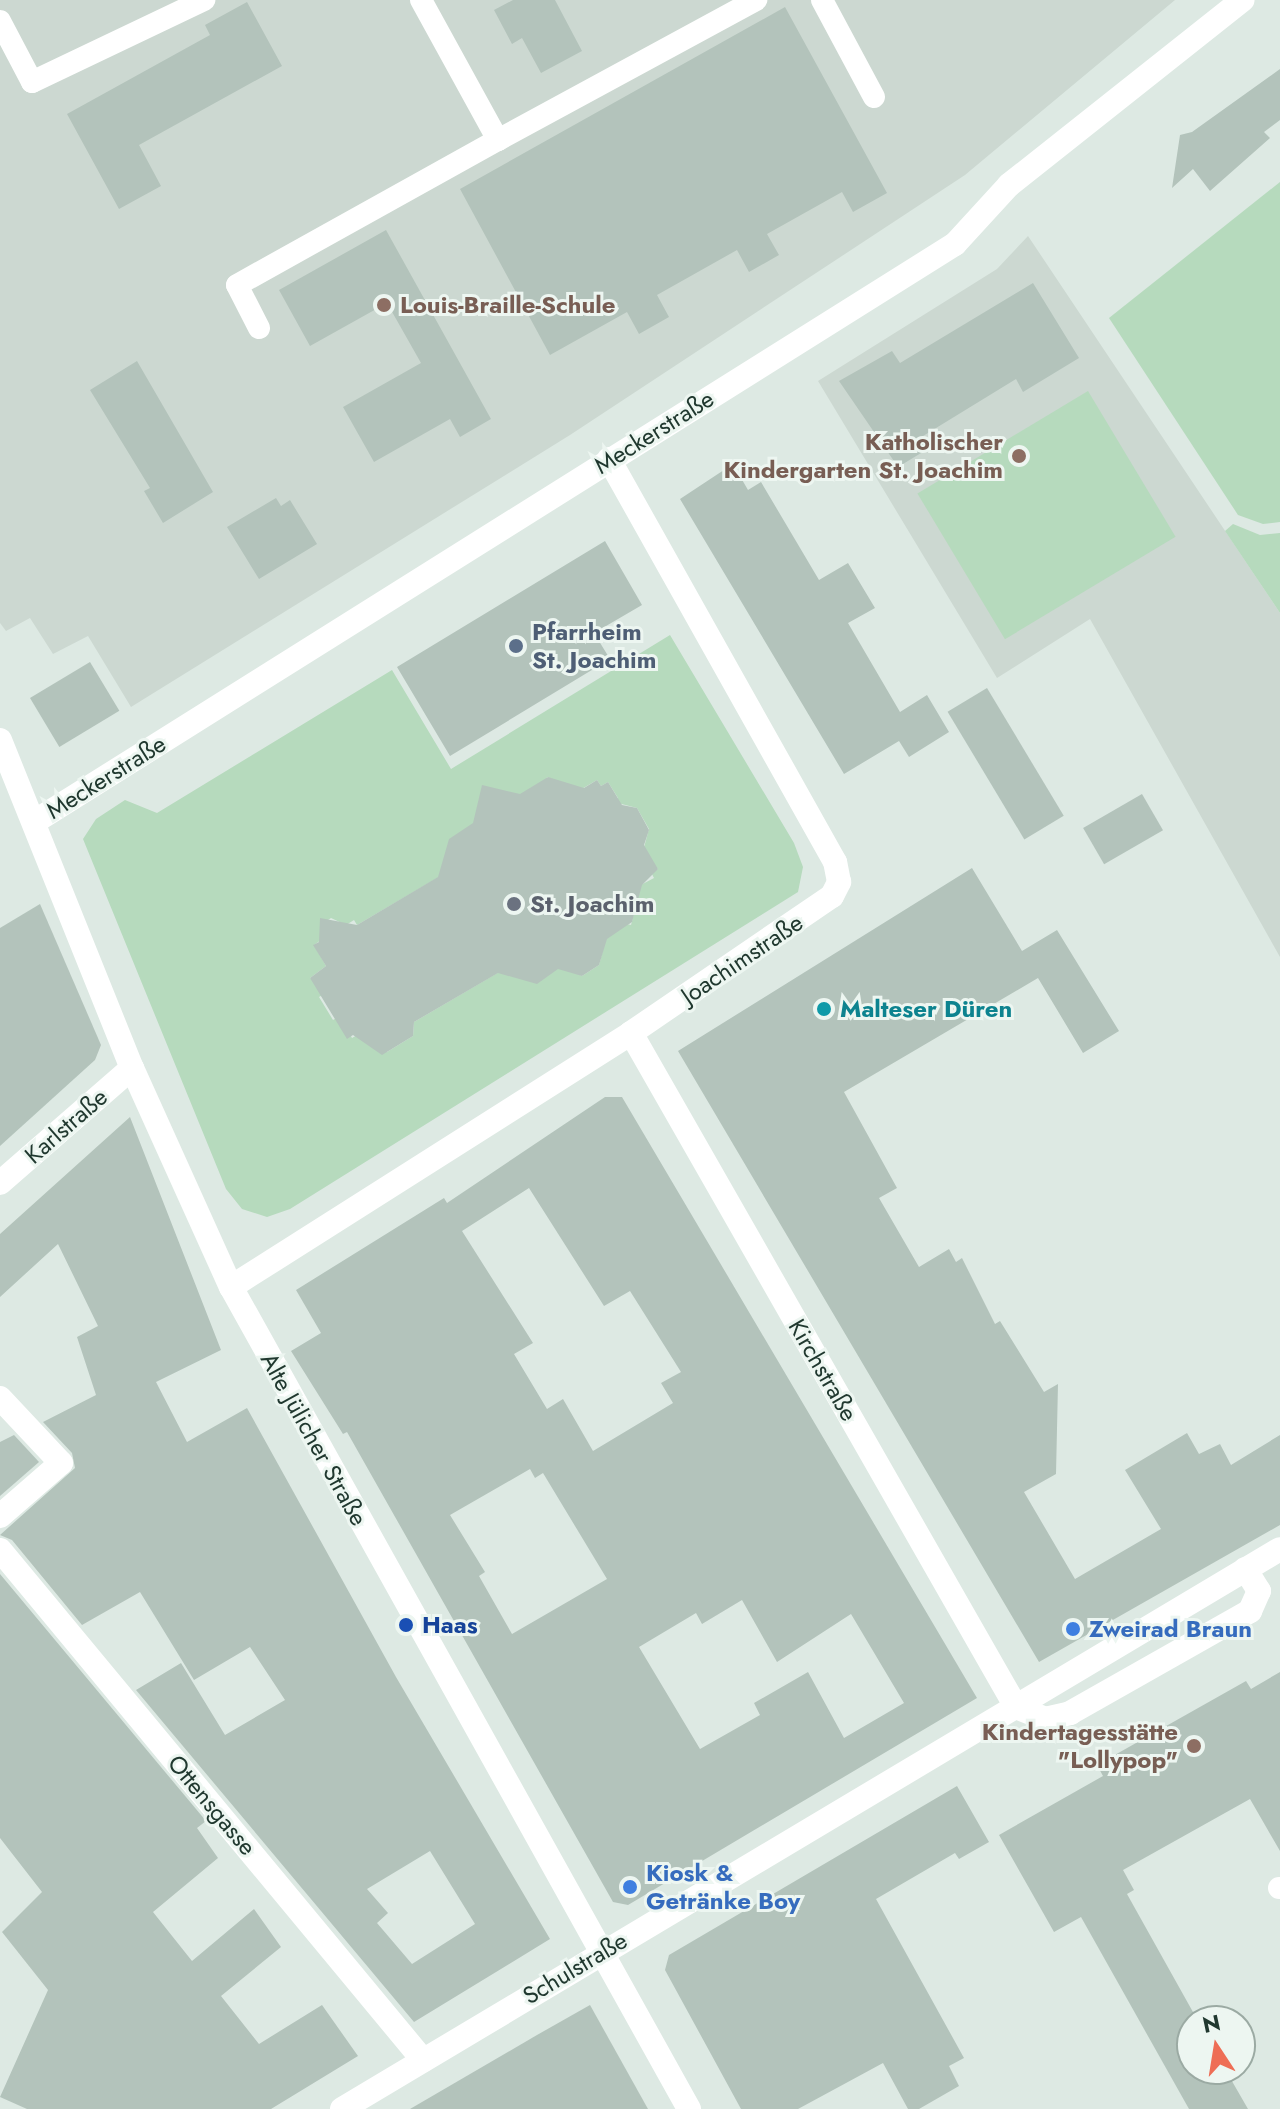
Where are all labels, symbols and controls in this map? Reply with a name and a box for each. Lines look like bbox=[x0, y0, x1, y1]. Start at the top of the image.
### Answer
place label: Louis-Braille-Schule bbox=[400, 291, 615, 319]
marker: Louis-Braille-Schule bbox=[375, 296, 393, 314]
street label: Meckerstraße bbox=[589, 384, 719, 480]
place label: Katholischer Kindergarten St. Joachim bbox=[724, 428, 1003, 484]
marker: Katholischer Kindergarten St. Joachim bbox=[1010, 447, 1028, 465]
place label: Pfarrheim St. Joachim bbox=[532, 618, 656, 674]
marker: Pfarrheim St. Joachim bbox=[507, 637, 525, 655]
street label: Meckerstraße bbox=[41, 729, 171, 825]
place label: St. Joachim bbox=[530, 890, 654, 918]
marker: St. Joachim bbox=[505, 895, 523, 913]
street label: Joachimstraße bbox=[676, 908, 808, 1010]
place label: Malteser Düren bbox=[840, 995, 1012, 1023]
marker: Malteser Düren bbox=[815, 1000, 833, 1018]
street label: Karlstraße bbox=[19, 1082, 113, 1170]
street label: Kirchstraße bbox=[782, 1314, 864, 1426]
street label: Alte Jülicher Straße bbox=[255, 1347, 373, 1531]
place label: Haas bbox=[422, 1611, 478, 1639]
place label: Zweirad Braun bbox=[1089, 1615, 1252, 1643]
marker: Haas bbox=[397, 1616, 415, 1634]
marker: Zweirad Braun bbox=[1064, 1620, 1082, 1638]
place label: Kindertagesstätte "Lollypop" bbox=[982, 1718, 1178, 1774]
marker: Kindertagesstätte "Lollypop" bbox=[1185, 1737, 1203, 1755]
street label: Ottensgasse bbox=[162, 1749, 262, 1861]
place label: Kiosk & Getränke Boy bbox=[646, 1859, 800, 1915]
marker: Kiosk & Getränke Boy bbox=[621, 1878, 639, 1896]
street label: Schulstraße bbox=[518, 1926, 632, 2010]
north arrow bbox=[1176, 2005, 1256, 2085]
text: N bbox=[1200, 2006, 1223, 2041]

